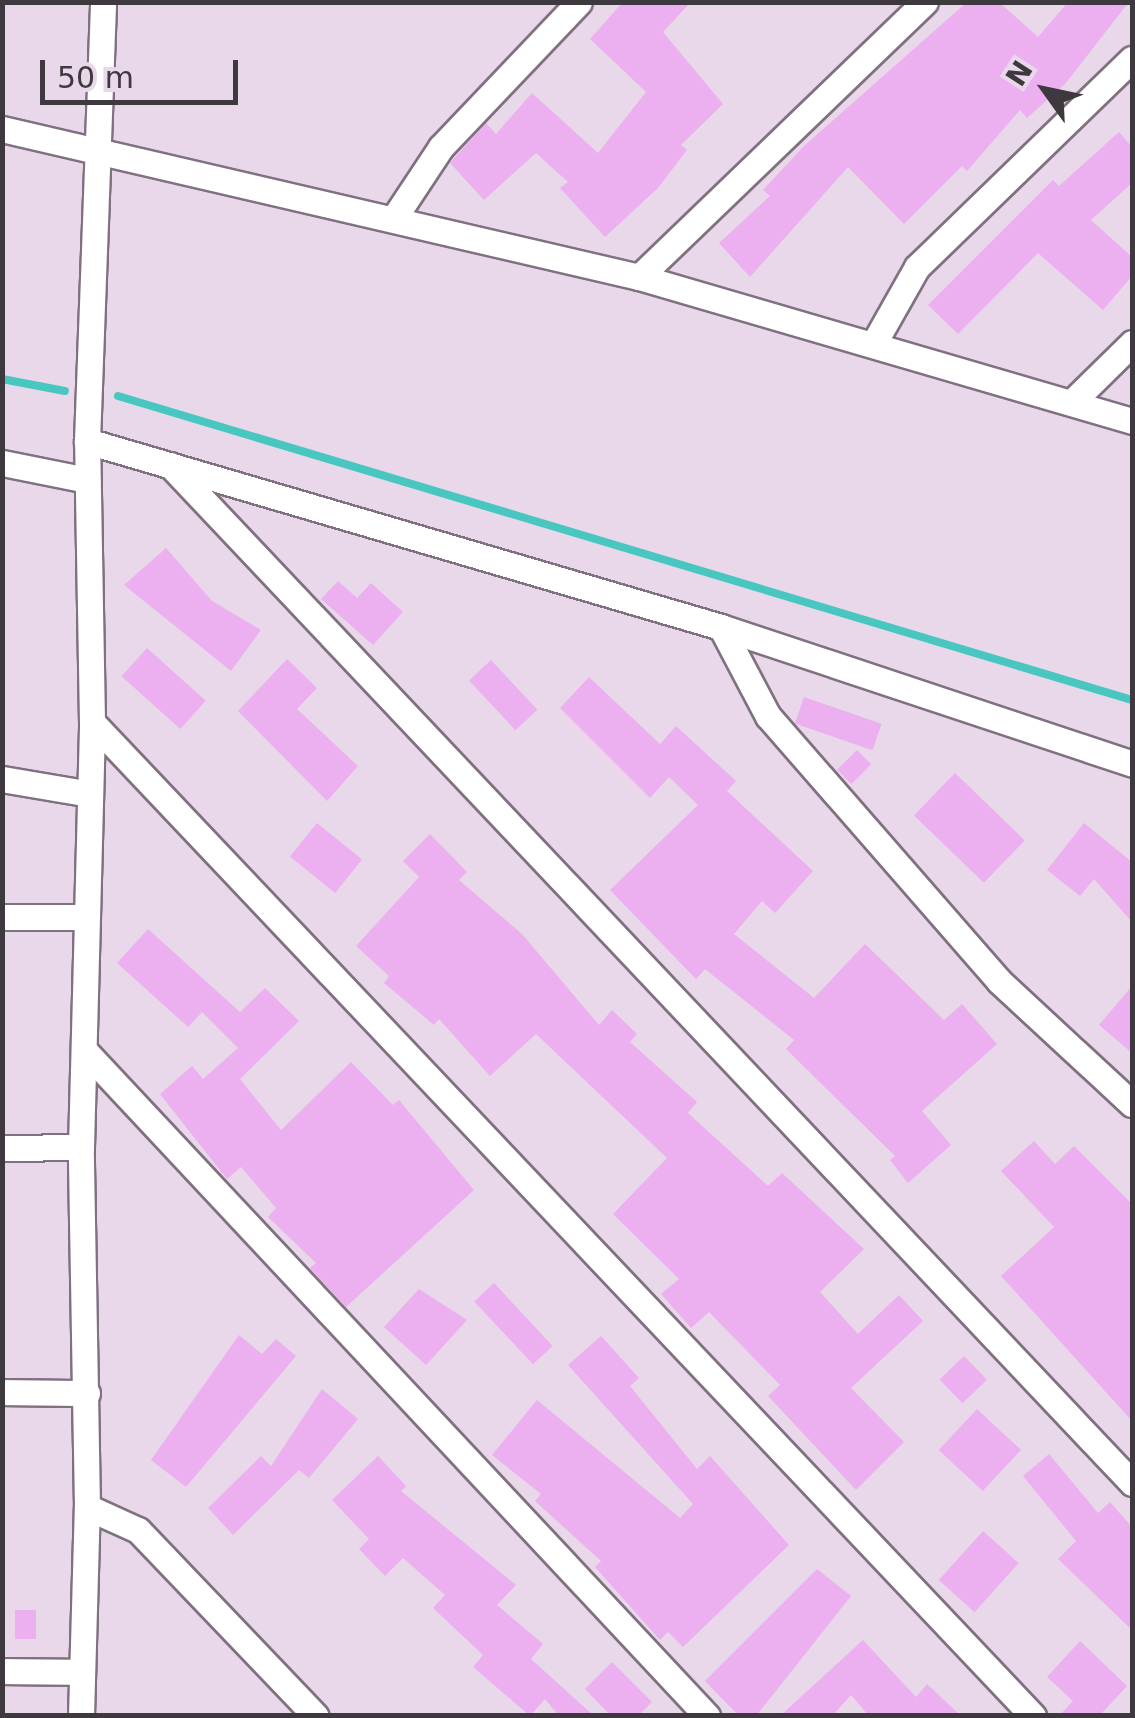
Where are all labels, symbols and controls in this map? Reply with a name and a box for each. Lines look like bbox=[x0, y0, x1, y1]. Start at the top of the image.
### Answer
scale bar bbox=[45, 40, 242, 102]
north arrow bbox=[995, 40, 1095, 140]
text: N bbox=[999, 55, 1040, 92]
text: 50 m bbox=[57, 60, 134, 95]

